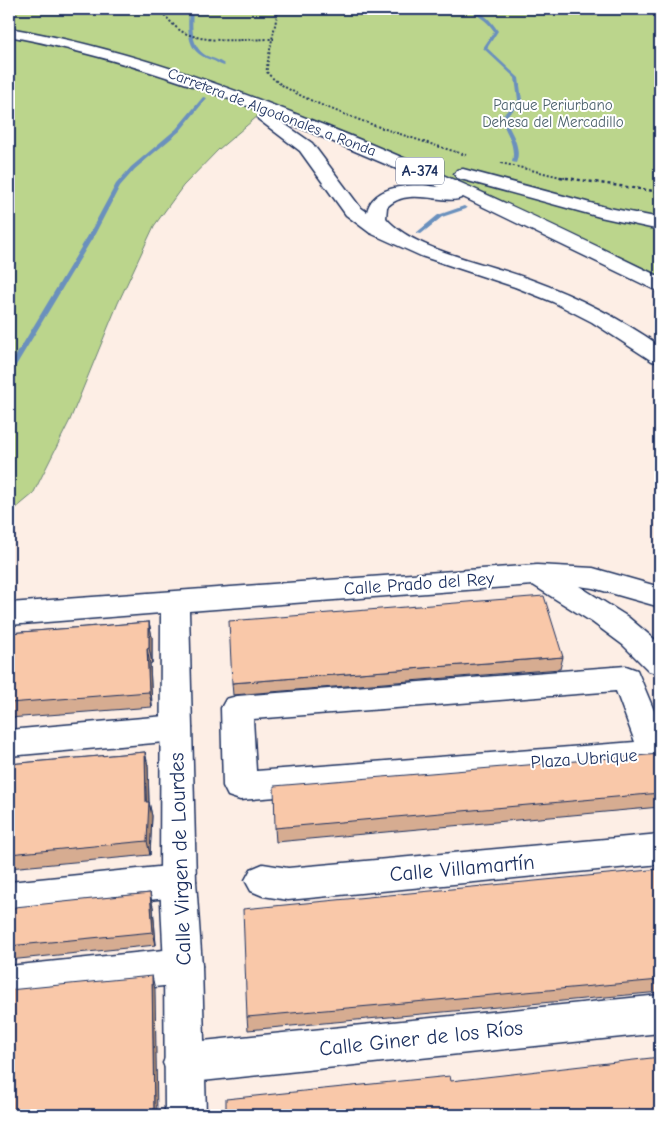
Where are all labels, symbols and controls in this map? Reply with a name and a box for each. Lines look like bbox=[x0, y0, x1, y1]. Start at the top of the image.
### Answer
street label: Carretera de Algodonales a Ronda bbox=[165, 64, 379, 160]
park label: Parque Periurbano Dehesa del Mercadillo bbox=[482, 96, 624, 131]
road number: A-374 bbox=[396, 158, 444, 185]
street label: Calle Prado del Rey bbox=[343, 568, 496, 600]
street label: Plaza Ubrique bbox=[530, 745, 638, 773]
street label: Calle Virgen de Lourdes bbox=[164, 752, 196, 966]
street label: Calle Villamartín bbox=[388, 850, 536, 886]
street label: Calle Giner de los Ríos bbox=[318, 1015, 524, 1061]

